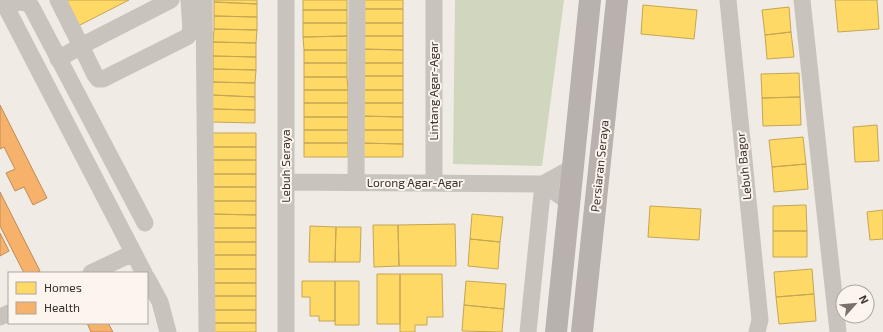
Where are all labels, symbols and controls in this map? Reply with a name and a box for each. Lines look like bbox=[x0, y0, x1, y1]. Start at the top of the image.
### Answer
street label: Lintang Agar-Agar bbox=[426, 41, 440, 141]
street label: Persiaran Seraya bbox=[587, 119, 611, 213]
street label: Lebuh Seraya bbox=[278, 129, 292, 203]
street label: Lebuh Bagor bbox=[732, 131, 754, 201]
street label: Lorong Agar-Agar bbox=[367, 175, 463, 189]
legend bbox=[8, 272, 148, 324]
text: Homes bbox=[44, 280, 82, 294]
north arrow bbox=[835, 284, 875, 324]
text: N bbox=[857, 293, 872, 306]
text: Health bbox=[44, 300, 80, 314]

